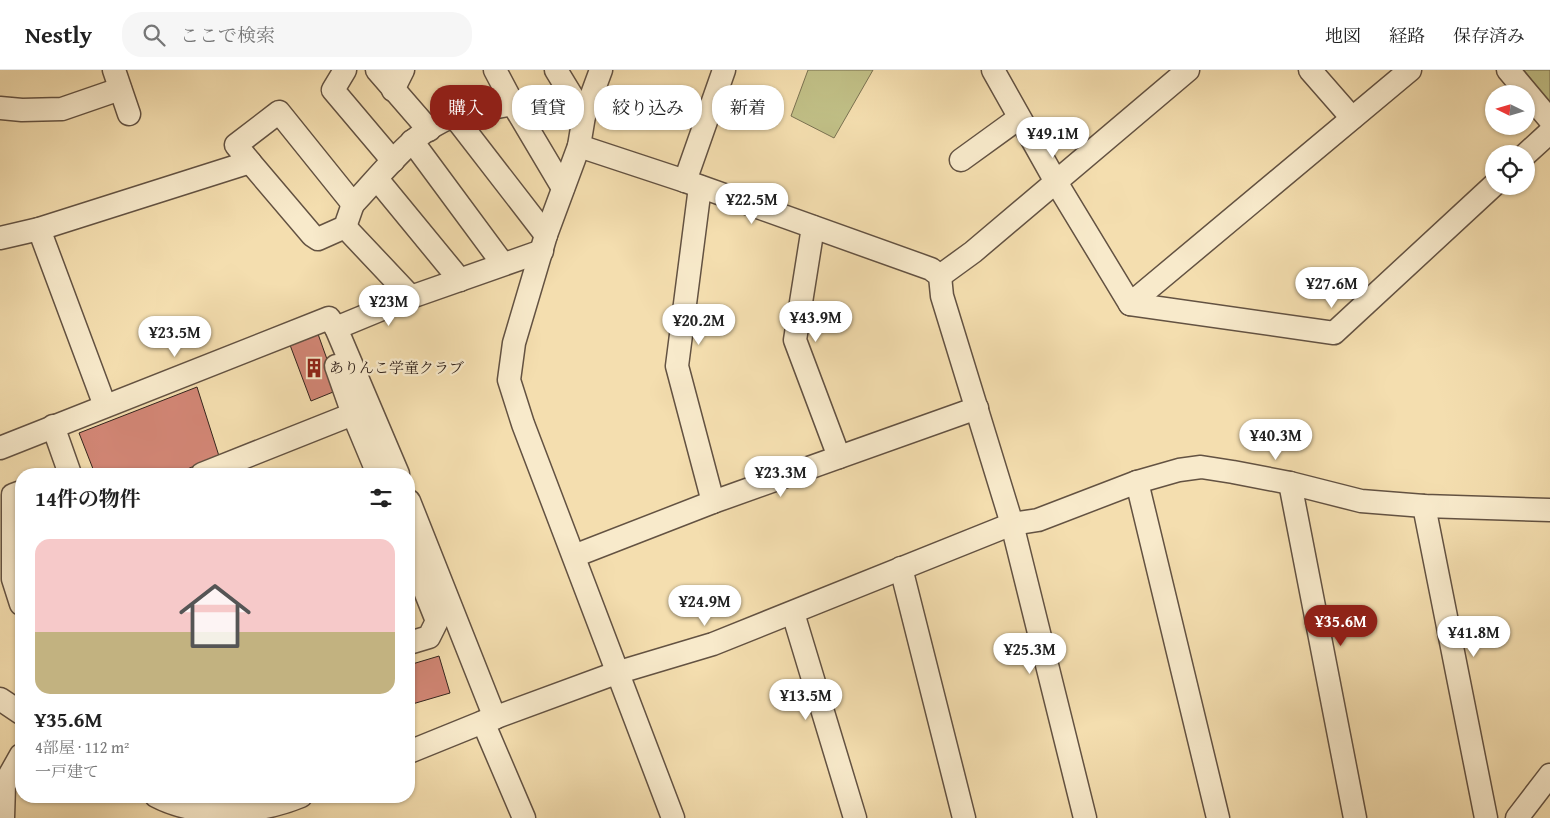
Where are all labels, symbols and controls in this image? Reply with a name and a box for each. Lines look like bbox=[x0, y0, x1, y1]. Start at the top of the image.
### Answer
search box bbox=[122, 12, 472, 57]
text: Nestly bbox=[25, 17, 92, 52]
icon: search bbox=[140, 21, 168, 49]
text: ここで検索 bbox=[180, 21, 275, 49]
text: 地図 bbox=[1325, 22, 1361, 49]
text: 経路 bbox=[1389, 22, 1425, 49]
text: 保存済み bbox=[1453, 22, 1525, 49]
chip: 購入 bbox=[430, 85, 502, 130]
chip: 賃貸 bbox=[512, 85, 584, 130]
chip: 絞り込み bbox=[594, 85, 702, 130]
chip: 新着 bbox=[712, 85, 784, 130]
north arrow bbox=[1485, 85, 1535, 135]
map controls bbox=[1485, 85, 1535, 195]
pin: ¥49.1M bbox=[1012, 116, 1094, 159]
text: ¥49.1M bbox=[1027, 121, 1079, 145]
button: locate bbox=[1485, 145, 1535, 195]
pin: ¥22.5M bbox=[711, 182, 793, 225]
text: ¥22.5M bbox=[726, 187, 778, 211]
pin: ¥27.6M bbox=[1291, 266, 1373, 309]
text: ¥27.6M bbox=[1306, 271, 1358, 295]
pin: ¥23M bbox=[359, 284, 419, 327]
text: ¥23M bbox=[370, 289, 408, 313]
pin: ¥43.9M bbox=[775, 300, 857, 343]
pin: ¥20.2M bbox=[658, 304, 740, 346]
text: ¥43.9M bbox=[790, 305, 842, 329]
text: ¥20.2M bbox=[673, 308, 725, 332]
pin: ¥23.5M bbox=[134, 316, 216, 358]
text: ¥23.5M bbox=[149, 320, 201, 344]
building icon: ありんこ学童クラブ bbox=[303, 357, 325, 379]
place label: ありんこ学童クラブ bbox=[329, 357, 464, 378]
pin: ¥40.3M bbox=[1235, 418, 1317, 461]
text: ¥40.3M bbox=[1250, 423, 1302, 447]
pin: ¥23.3M bbox=[740, 456, 822, 498]
text: ¥23.3M bbox=[755, 460, 807, 484]
text: 14件の物件 bbox=[35, 483, 141, 514]
icon: filters bbox=[367, 484, 395, 512]
icon: home bbox=[170, 571, 260, 661]
pin: ¥24.9M bbox=[664, 584, 746, 627]
text: ¥24.9M bbox=[679, 589, 731, 613]
pin: ¥35.6M bbox=[1300, 604, 1382, 647]
text: ¥35.6M bbox=[1315, 609, 1367, 633]
pin: ¥41.8M bbox=[1433, 616, 1515, 658]
text: ¥41.8M bbox=[1448, 620, 1500, 644]
pin: ¥25.3M bbox=[989, 632, 1071, 675]
text: ¥25.3M bbox=[1004, 637, 1056, 661]
pin: ¥13.5M bbox=[765, 678, 847, 721]
text: ¥13.5M bbox=[780, 683, 832, 707]
text: ¥35.6M bbox=[35, 704, 103, 735]
text: 4部屋 · 112 m² bbox=[35, 735, 130, 759]
text: 一戸建て bbox=[35, 759, 99, 783]

